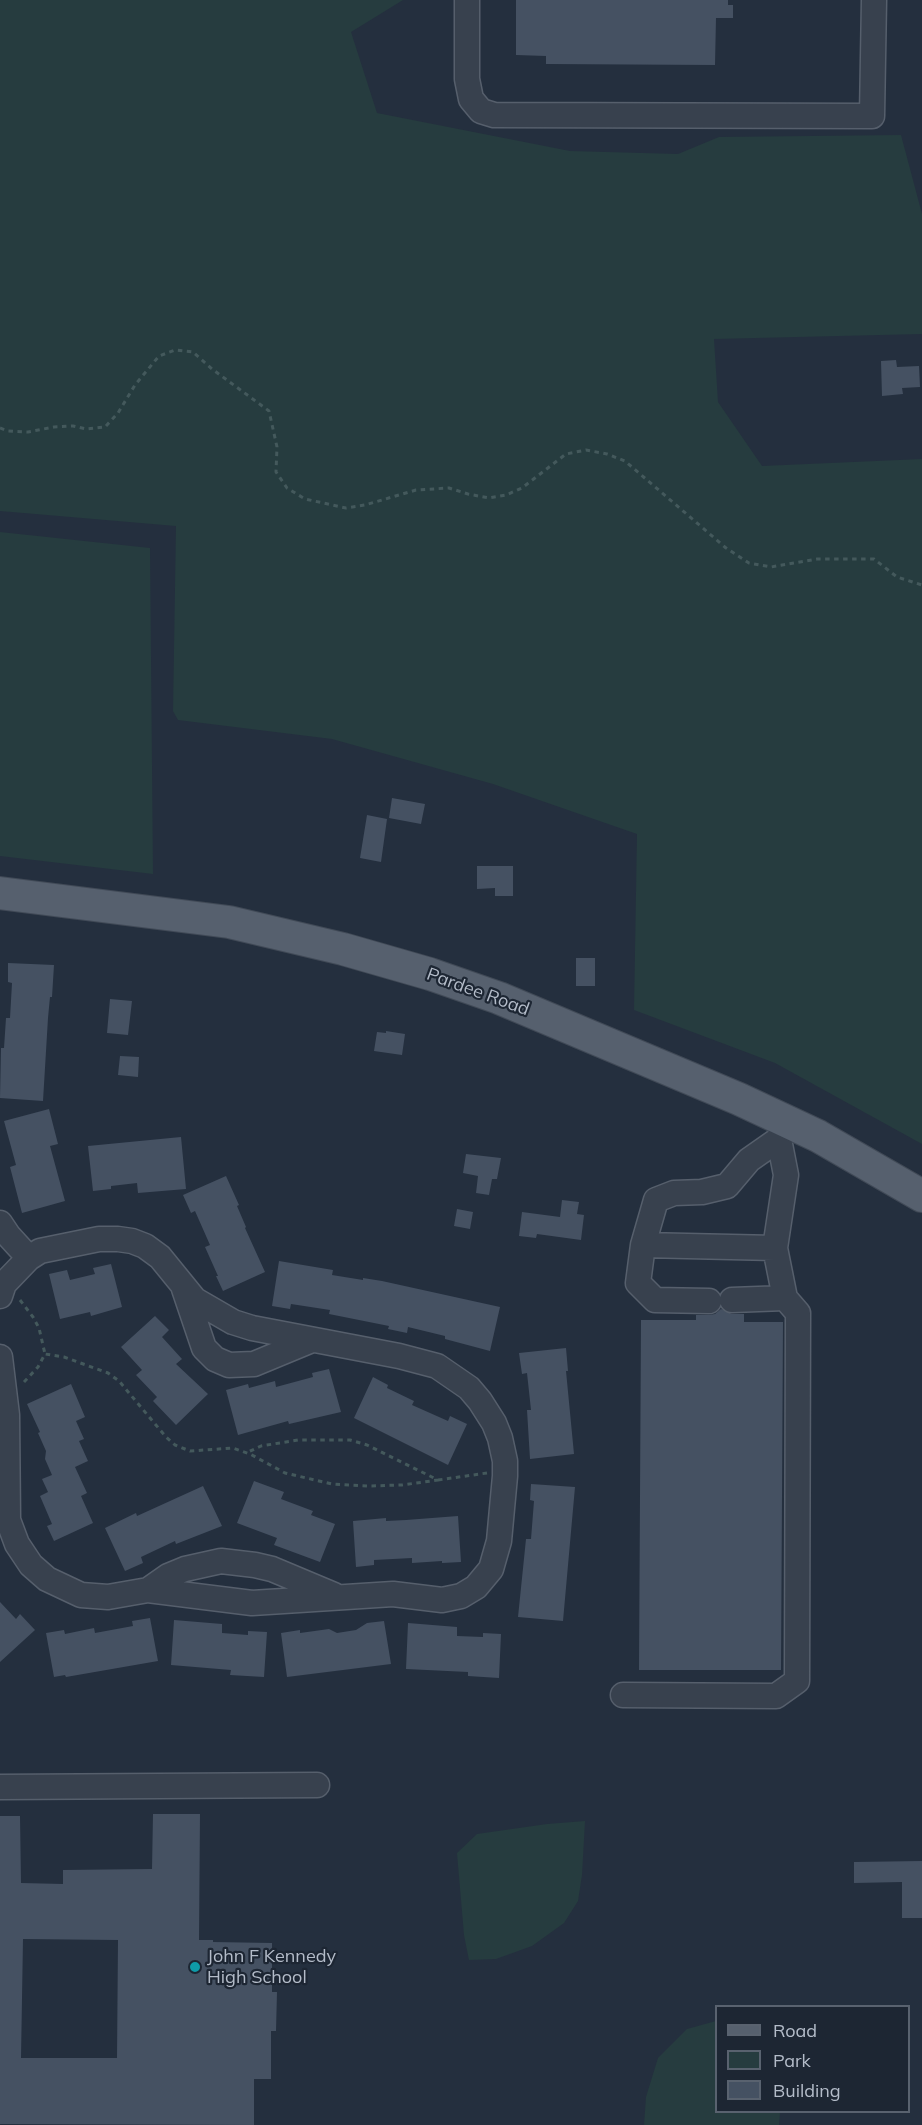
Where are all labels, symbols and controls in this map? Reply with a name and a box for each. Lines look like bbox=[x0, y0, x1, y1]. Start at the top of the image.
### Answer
street label: Pardee Road bbox=[424, 963, 532, 1021]
place label: John F Kennedy High School bbox=[207, 1946, 336, 1988]
marker: John F Kennedy High School bbox=[188, 1960, 202, 1974]
legend bbox=[715, 2005, 910, 2113]
text: Road bbox=[773, 2019, 817, 2042]
text: Park bbox=[773, 2049, 811, 2072]
text: Building bbox=[773, 2079, 841, 2102]

